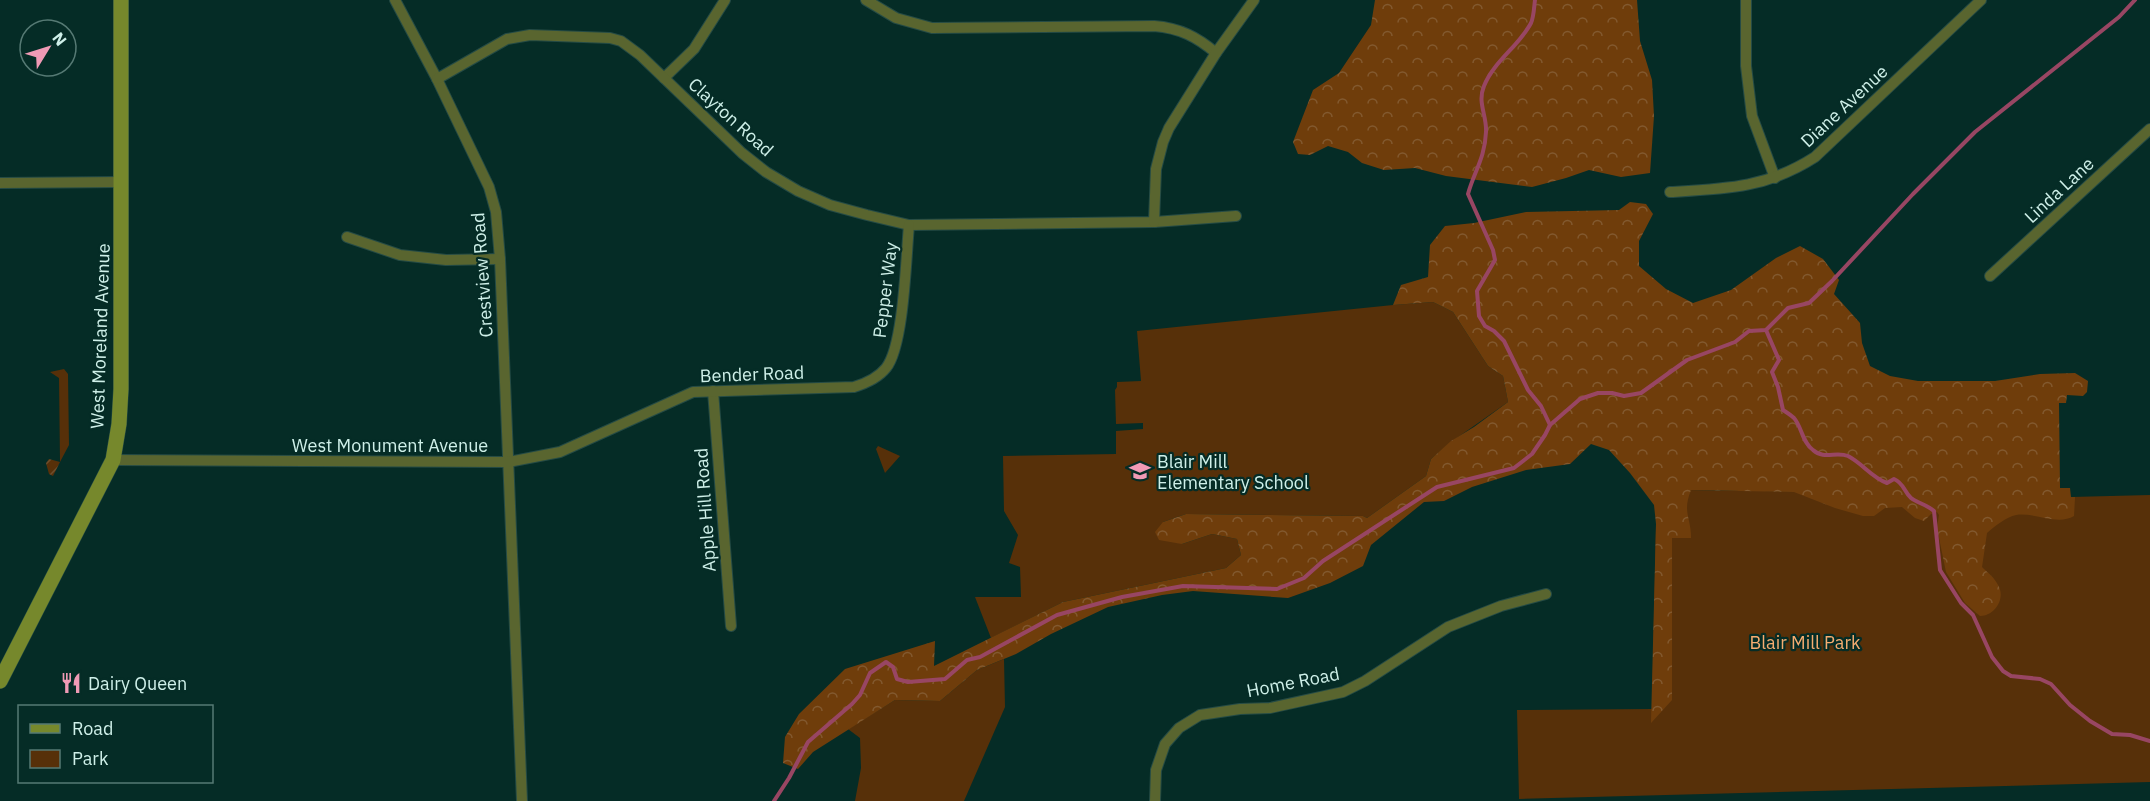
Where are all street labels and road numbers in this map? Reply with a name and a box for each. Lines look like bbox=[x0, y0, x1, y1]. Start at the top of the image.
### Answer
street label: Diane Avenue bbox=[1796, 60, 1892, 152]
street label: Clayton Road bbox=[684, 73, 778, 161]
street label: Linda Lane bbox=[2019, 152, 2099, 228]
street label: Crestview Road bbox=[466, 212, 498, 338]
street label: Pepper Way bbox=[868, 241, 902, 339]
street label: West Moreland Avenue bbox=[85, 243, 115, 429]
street label: Bender Road bbox=[699, 361, 805, 387]
street label: West Monument Avenue bbox=[292, 434, 488, 457]
street label: Apple Hill Road bbox=[689, 447, 721, 573]
street label: Home Road bbox=[1245, 662, 1341, 702]

